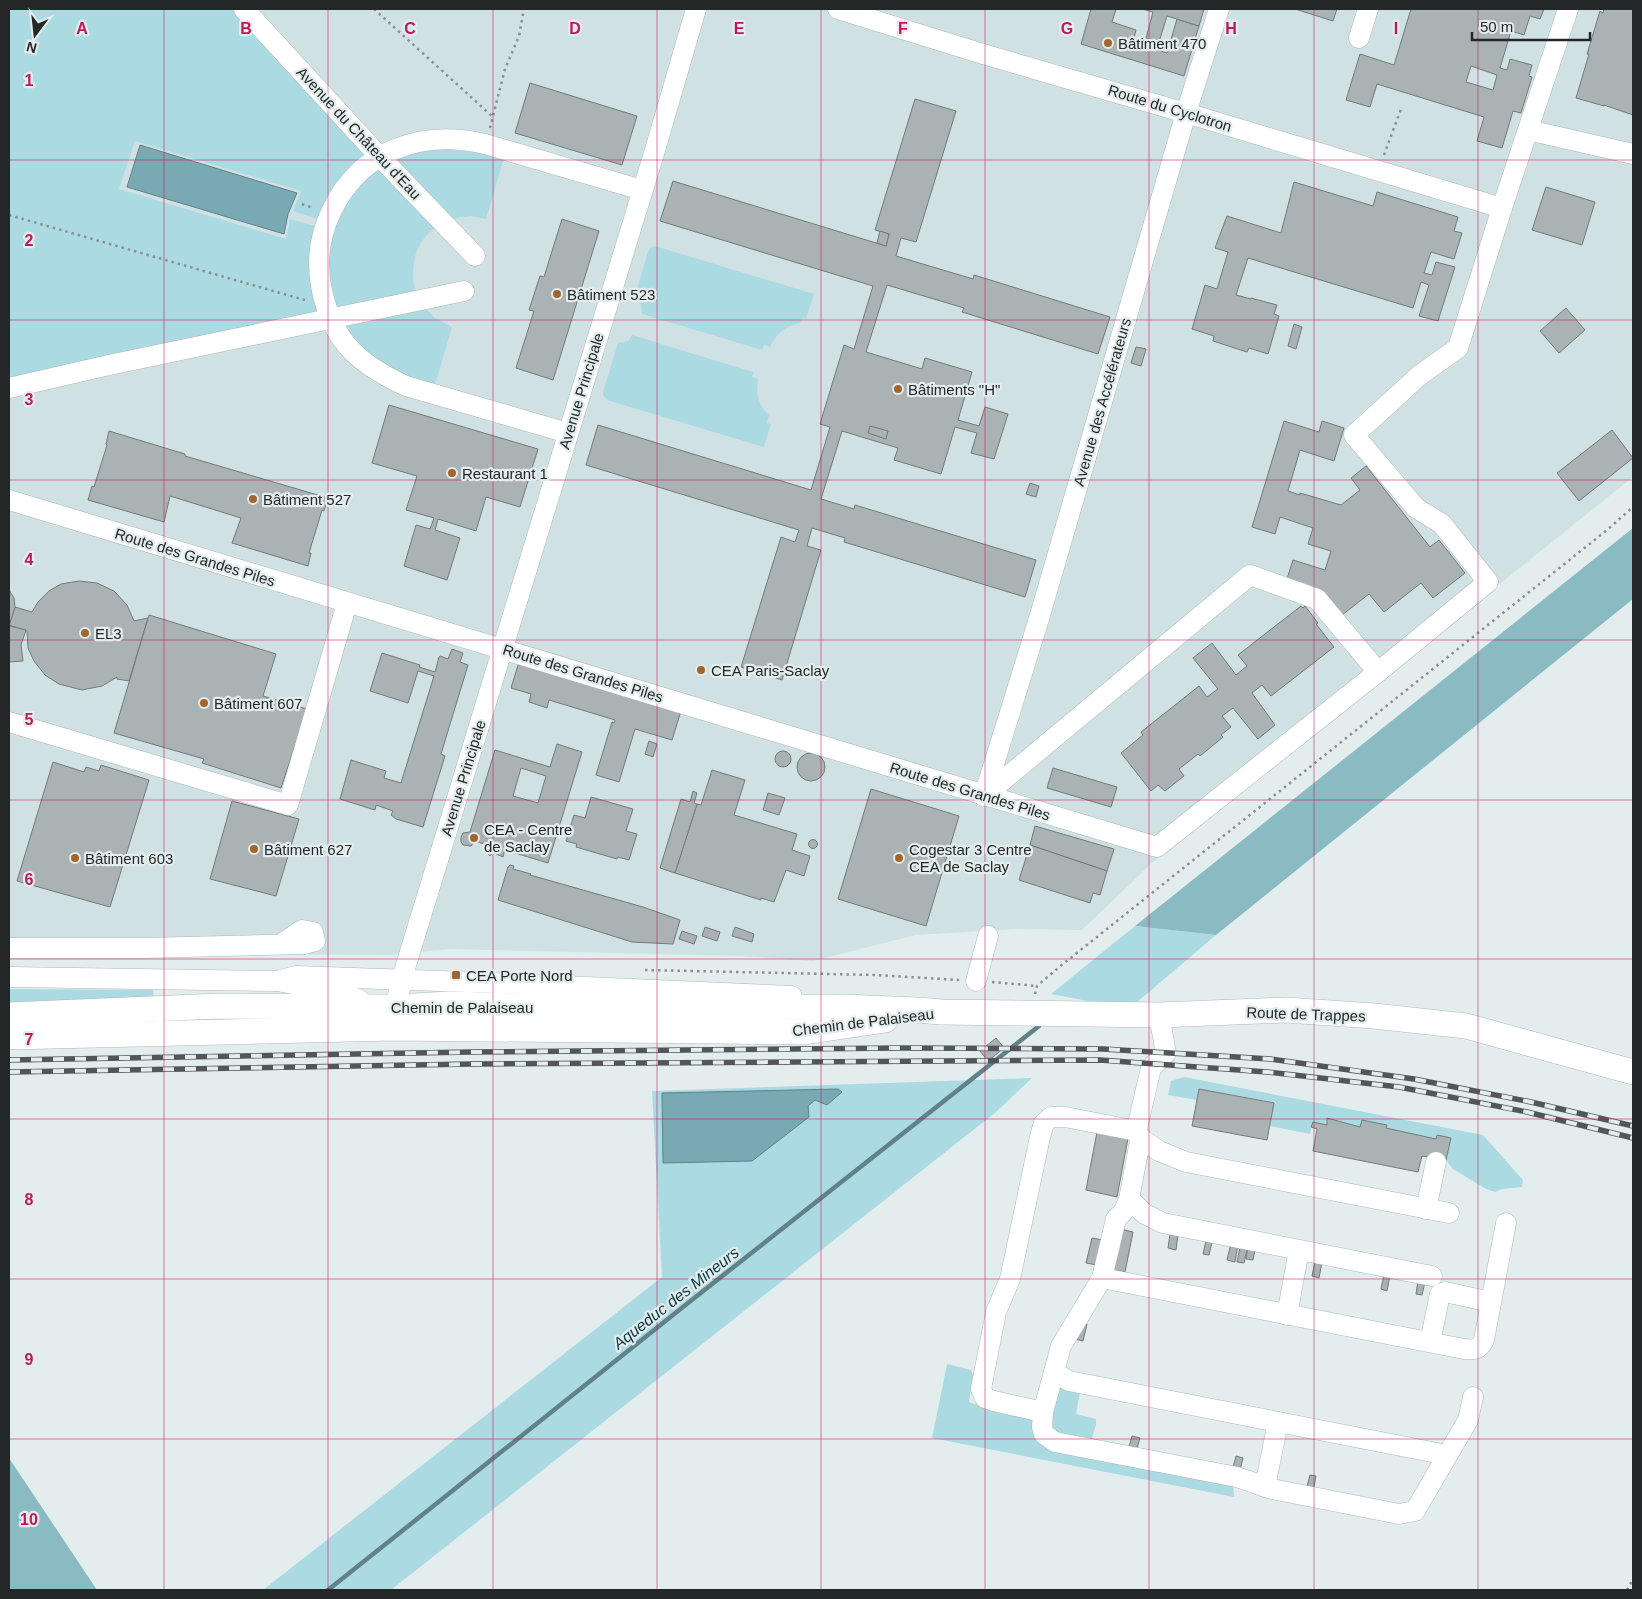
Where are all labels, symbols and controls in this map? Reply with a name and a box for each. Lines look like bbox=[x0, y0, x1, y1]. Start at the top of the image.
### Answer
north arrow bbox=[10, 10, 60, 60]
scale bar bbox=[1472, 10, 1590, 42]
text: 50 m bbox=[1480, 18, 1513, 35]
text: A bbox=[76, 20, 88, 37]
text: B bbox=[240, 20, 252, 37]
text: C bbox=[404, 20, 416, 37]
text: D bbox=[569, 20, 581, 37]
text: E bbox=[734, 20, 745, 37]
text: F bbox=[898, 20, 908, 37]
text: G bbox=[1061, 20, 1073, 37]
text: H bbox=[1225, 20, 1237, 37]
text: I bbox=[1394, 20, 1398, 37]
place label: Bâtiment 470 bbox=[1118, 35, 1206, 52]
marker: Bâtiment 470 bbox=[1102, 37, 1114, 49]
text: N bbox=[25, 39, 39, 57]
street label: Avenue du Château d'Eau bbox=[293, 63, 425, 203]
text: 1 bbox=[25, 72, 34, 89]
street label: Route du Cyclotron bbox=[1106, 81, 1234, 135]
text: 2 bbox=[25, 232, 34, 249]
place label: Bâtiment 523 bbox=[567, 286, 655, 303]
marker: Bâtiment 523 bbox=[551, 288, 563, 300]
street label: Avenue des Accélérateurs bbox=[1070, 316, 1134, 488]
street label: Avenue Principale bbox=[555, 331, 607, 451]
place label: Bâtiments "H" bbox=[908, 381, 1000, 398]
marker: Bâtiments "H" bbox=[892, 383, 904, 395]
text: 3 bbox=[25, 391, 34, 408]
place label: Restaurant 1 bbox=[462, 465, 548, 482]
marker: Restaurant 1 bbox=[446, 467, 458, 479]
place label: Bâtiment 527 bbox=[263, 491, 351, 508]
marker: Bâtiment 527 bbox=[247, 493, 259, 505]
street label: Route des Grandes Piles bbox=[113, 524, 277, 590]
text: 4 bbox=[25, 551, 34, 568]
place label: EL3 bbox=[95, 625, 122, 642]
marker: EL3 bbox=[79, 627, 91, 639]
street label: Route des Grandes Piles bbox=[501, 640, 665, 706]
place label: CEA Paris-Saclay bbox=[711, 662, 830, 679]
marker: CEA Paris-Saclay bbox=[695, 664, 707, 676]
place label: Bâtiment 607 bbox=[214, 695, 302, 712]
marker: Bâtiment 607 bbox=[198, 697, 210, 709]
text: 5 bbox=[25, 711, 34, 728]
street label: Avenue Principale bbox=[437, 718, 489, 838]
street label: Route des Grandes Piles bbox=[888, 758, 1052, 824]
place label: CEA - Centre de Saclay bbox=[484, 821, 572, 855]
marker: CEA - Centre de Saclay bbox=[468, 832, 480, 844]
place label: Bâtiment 627 bbox=[264, 841, 352, 858]
place label: Cogestar 3 Centre CEA de Saclay bbox=[909, 841, 1032, 875]
marker: Bâtiment 627 bbox=[248, 843, 260, 855]
place label: Bâtiment 603 bbox=[85, 850, 173, 867]
marker: Bâtiment 603 bbox=[69, 852, 81, 864]
marker: Cogestar 3 Centre CEA de Saclay bbox=[893, 852, 905, 864]
text: 6 bbox=[25, 871, 34, 888]
place label: CEA Porte Nord bbox=[466, 967, 573, 984]
marker: CEA Porte Nord bbox=[450, 969, 462, 981]
street label: Chemin de Palaiseau bbox=[391, 999, 533, 1016]
street label: Route de Trappes bbox=[1246, 1003, 1366, 1025]
street label: Chemin de Palaiseau bbox=[791, 1005, 935, 1039]
text: 7 bbox=[25, 1031, 34, 1048]
text: 8 bbox=[25, 1191, 34, 1208]
water label: Aqueduc des Mineurs bbox=[609, 1244, 742, 1353]
text: 9 bbox=[25, 1351, 34, 1368]
text: 10 bbox=[20, 1511, 38, 1528]

